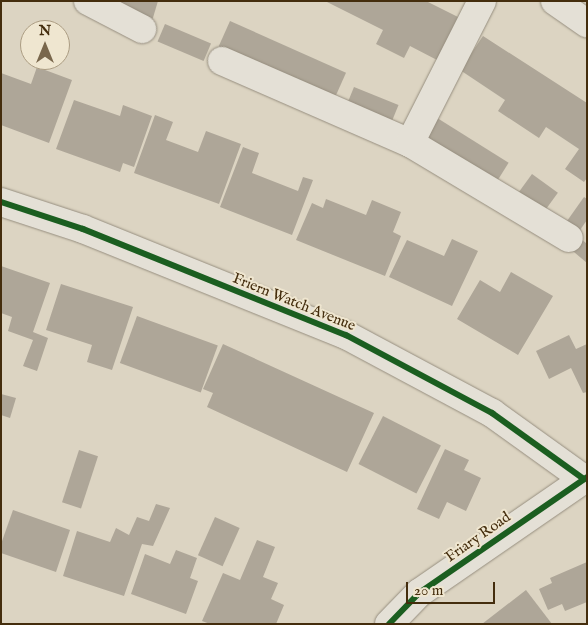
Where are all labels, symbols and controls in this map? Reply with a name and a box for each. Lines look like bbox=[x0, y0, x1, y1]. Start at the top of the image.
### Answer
north arrow bbox=[20, 20, 70, 70]
text: N bbox=[39, 22, 51, 40]
street label: Friern Watch Avenue bbox=[230, 269, 358, 335]
street label: Friary Road bbox=[442, 508, 514, 566]
scale bar bbox=[408, 572, 497, 604]
text: 20 m bbox=[414, 581, 443, 600]

